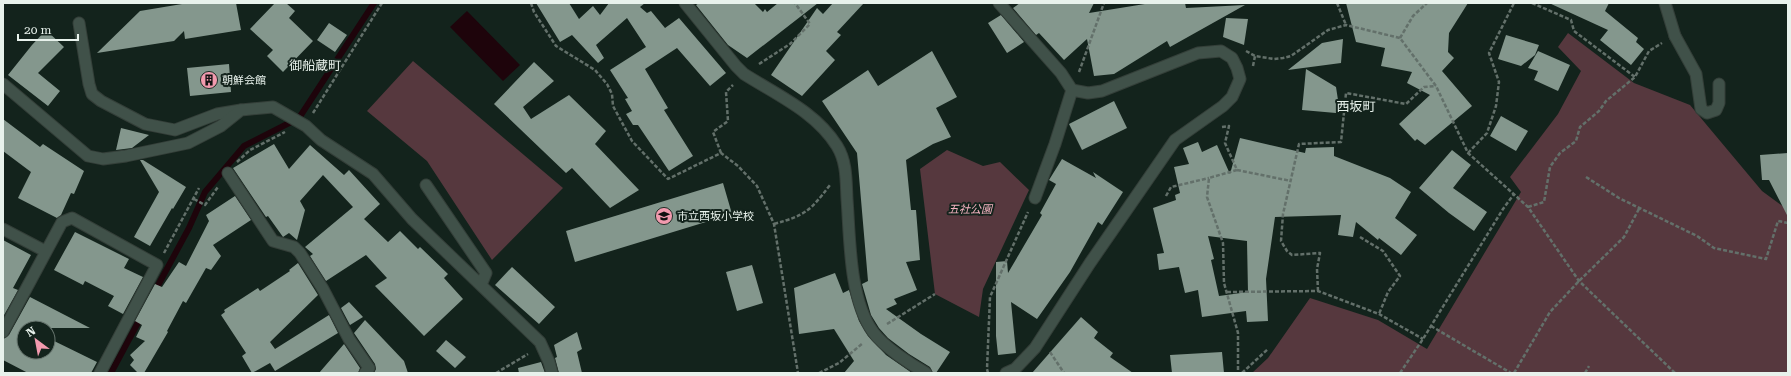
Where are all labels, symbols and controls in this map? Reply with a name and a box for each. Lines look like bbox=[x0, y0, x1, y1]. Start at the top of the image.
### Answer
scale bar bbox=[18, 16, 78, 42]
text: 20 m bbox=[24, 23, 51, 37]
district label: 御船蔵町 bbox=[289, 58, 341, 73]
building icon: 朝鮮会館 bbox=[199, 70, 219, 90]
place label: 朝鮮会館 bbox=[222, 74, 266, 87]
district label: 西坂町 bbox=[1336, 99, 1376, 114]
park label: 五社公園 bbox=[948, 203, 994, 216]
school or university icon: 市立西坂小学校 bbox=[654, 206, 674, 226]
place label: 市立西坂小学校 bbox=[677, 210, 754, 223]
north arrow bbox=[16, 320, 56, 360]
text: N bbox=[24, 324, 38, 340]

